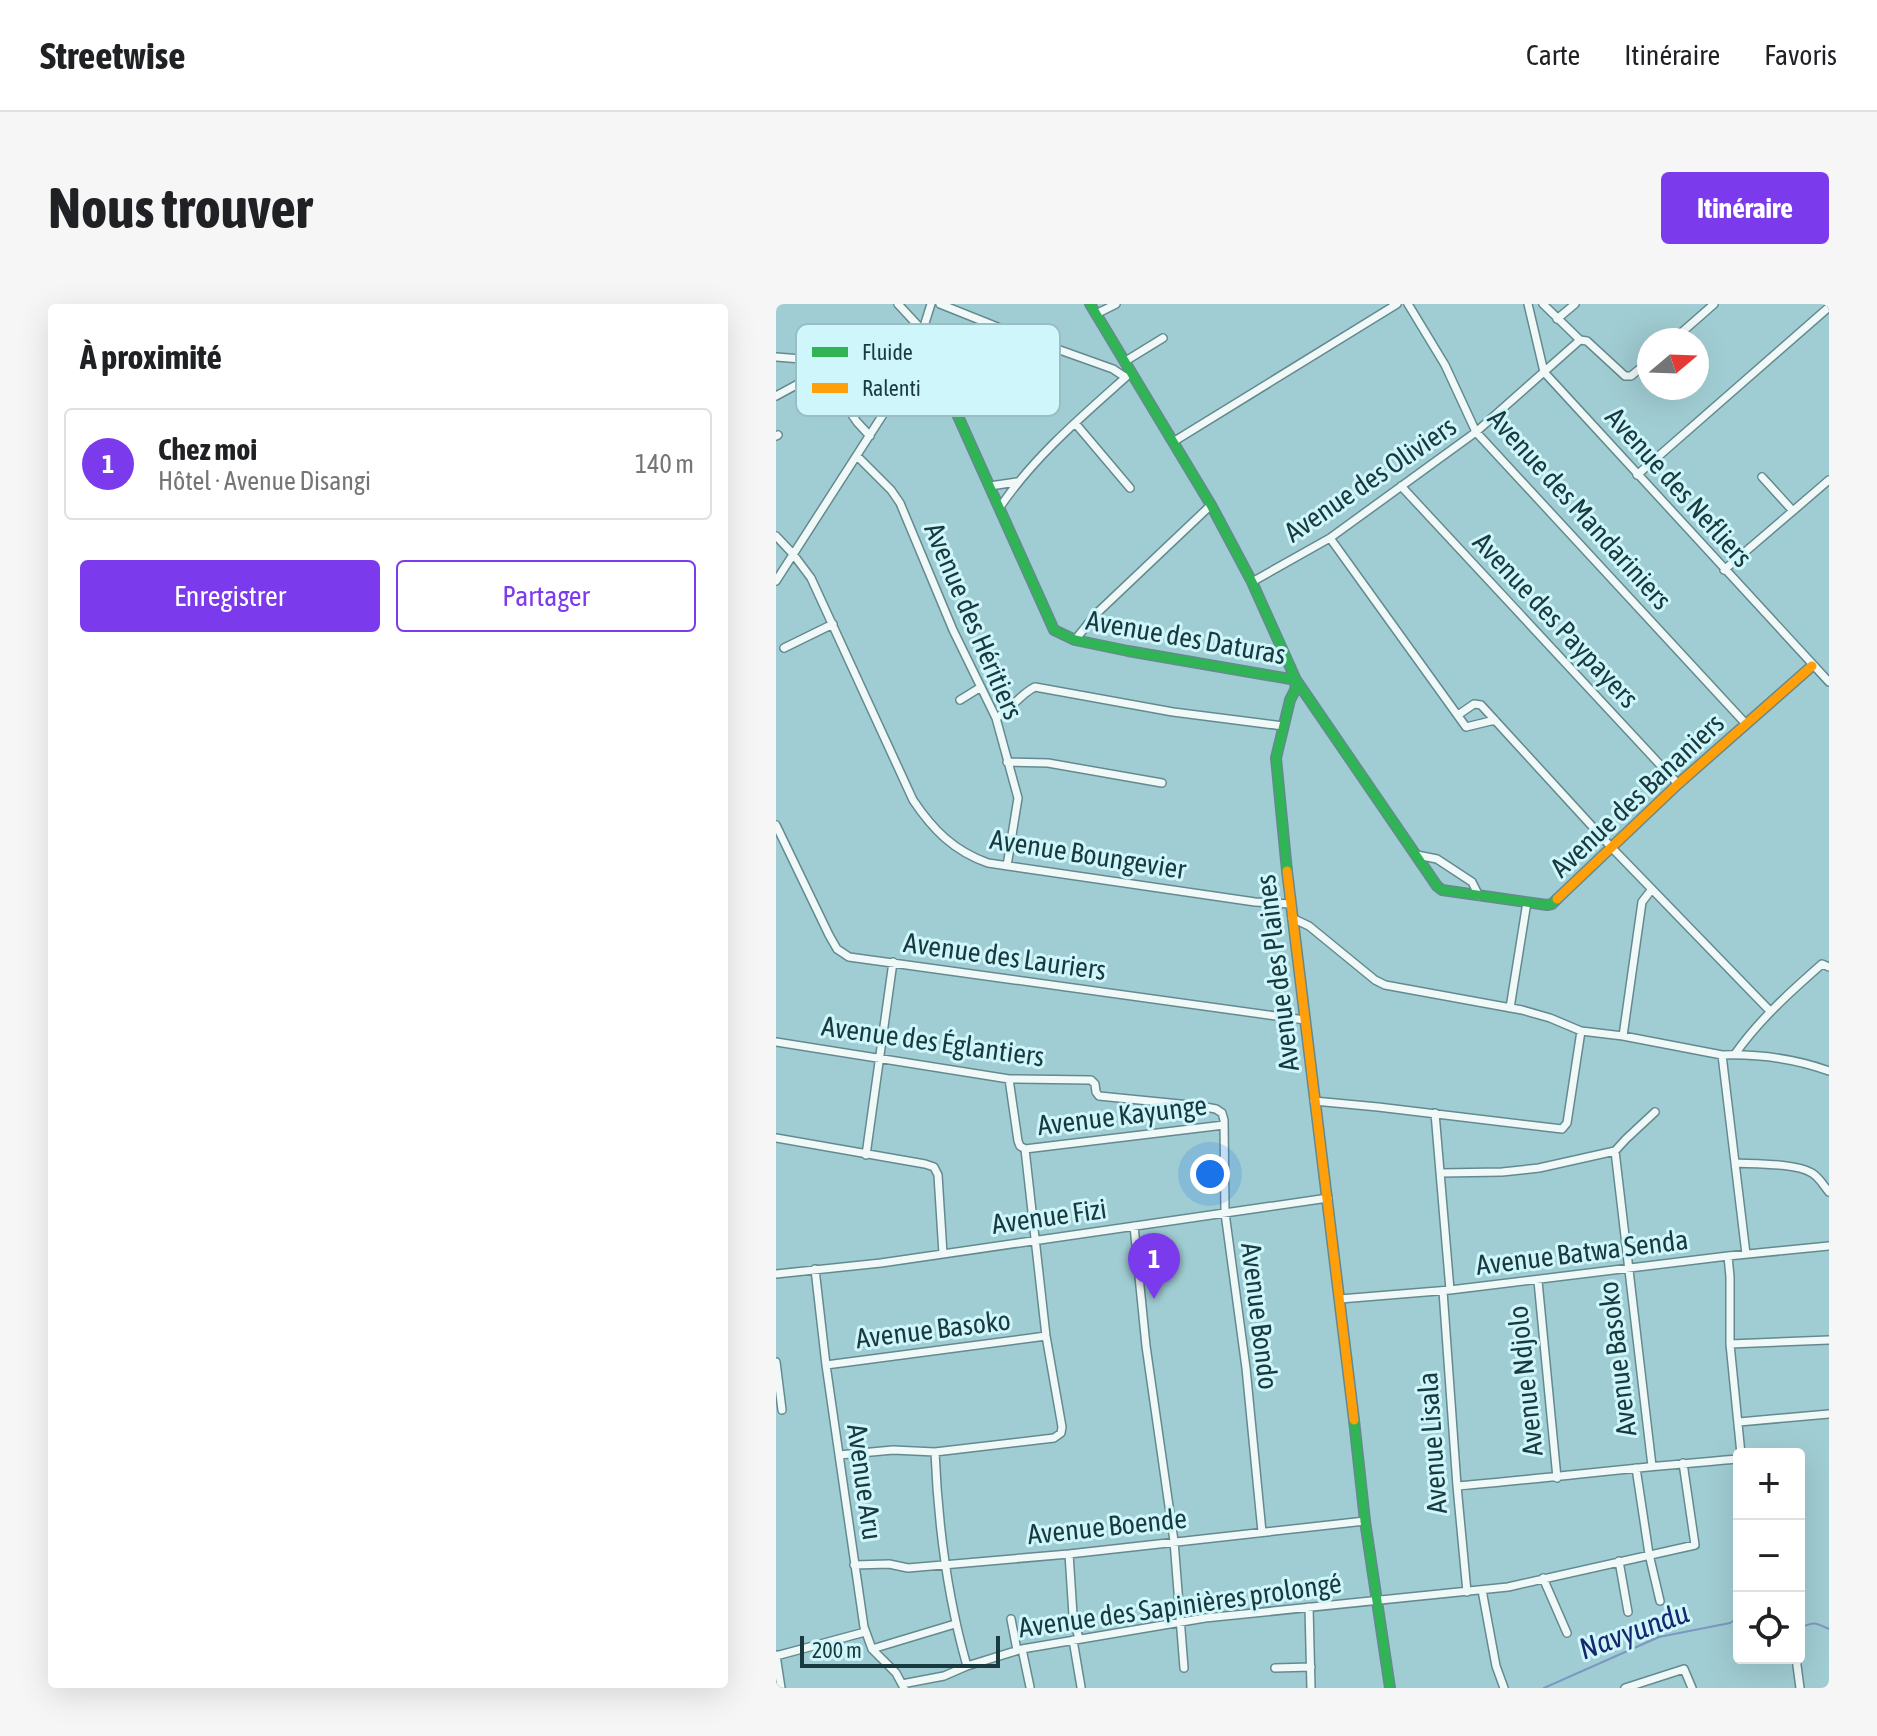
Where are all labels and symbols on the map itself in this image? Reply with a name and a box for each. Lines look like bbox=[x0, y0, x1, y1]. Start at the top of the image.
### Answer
legend bbox=[796, 324, 1060, 416]
north arrow bbox=[1637, 328, 1709, 400]
text: Fluide bbox=[862, 339, 913, 365]
text: Ralenti bbox=[862, 375, 921, 401]
street label: Avenue des Nefliers bbox=[1599, 401, 1759, 573]
street label: Avenue des Mandariniers bbox=[1482, 402, 1678, 616]
street label: Avenue des Oliviers bbox=[1278, 410, 1462, 548]
street label: Avenue des Héritiers bbox=[918, 518, 1030, 724]
street label: Avenue des Paypayers bbox=[1467, 526, 1645, 714]
street label: Avenue des Daturas bbox=[1084, 604, 1288, 670]
street label: Avenue des Bananiers bbox=[1544, 707, 1730, 883]
street label: Avenue Boungevier bbox=[988, 823, 1189, 885]
street label: Avenue des Plaines bbox=[1249, 873, 1305, 1073]
street label: Avenue des Lauriers bbox=[902, 926, 1108, 986]
street label: Avenue des Églantiers bbox=[820, 1010, 1046, 1072]
street label: Avenue Kayunge bbox=[1036, 1089, 1208, 1141]
your location bbox=[1190, 1154, 1230, 1194]
street label: Avenue Fizi bbox=[990, 1192, 1108, 1240]
street label: Avenue Batwa Senda bbox=[1474, 1223, 1690, 1281]
pin: 1 bbox=[1128, 1233, 1180, 1299]
street label: Avenue Bondo bbox=[1235, 1241, 1285, 1391]
street label: Avenue Basoko bbox=[1592, 1280, 1642, 1438]
street label: Avenue Basoko bbox=[854, 1304, 1012, 1354]
street label: Avenue Ndjolo bbox=[1501, 1304, 1549, 1458]
street label: Avenue Lisala bbox=[1411, 1371, 1453, 1515]
street label: Avenue Aru bbox=[841, 1422, 889, 1542]
street label: Avenue Boende bbox=[1026, 1502, 1188, 1550]
street label: Avenue des Sapinières prolongé bbox=[1016, 1566, 1344, 1644]
water label: Navyundu bbox=[1574, 1595, 1693, 1666]
scale bar bbox=[800, 1632, 1000, 1668]

